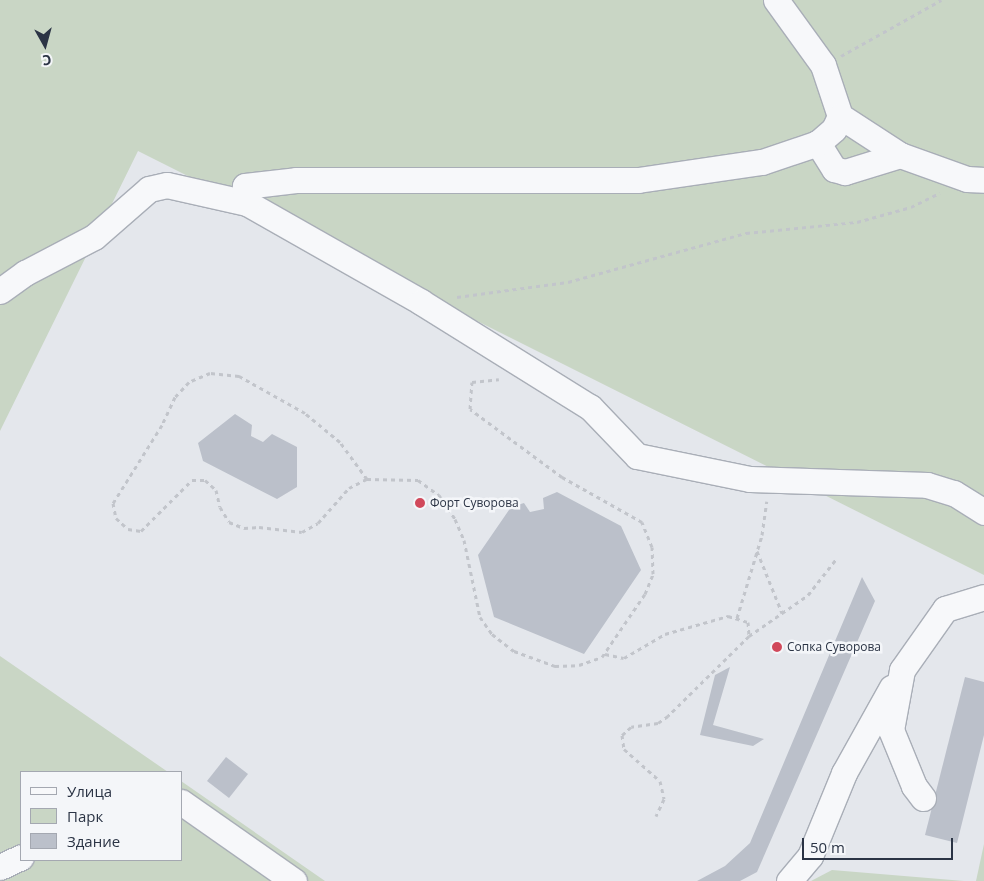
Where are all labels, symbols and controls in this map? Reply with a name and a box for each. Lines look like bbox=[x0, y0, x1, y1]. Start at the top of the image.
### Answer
north arrow bbox=[20, 20, 70, 70]
text: С bbox=[41, 50, 52, 70]
place label: Форт Суворова bbox=[430, 496, 519, 510]
marker: Форт Суворова bbox=[414, 497, 426, 509]
place label: Сопка Суворова bbox=[787, 640, 881, 654]
marker: Сопка Суворова bbox=[771, 641, 783, 653]
legend bbox=[20, 771, 182, 861]
text: Улица bbox=[67, 781, 112, 801]
text: Парк bbox=[67, 806, 103, 826]
scale bar bbox=[804, 828, 955, 860]
text: Здание bbox=[67, 831, 120, 851]
text: 50 m bbox=[810, 837, 845, 857]

